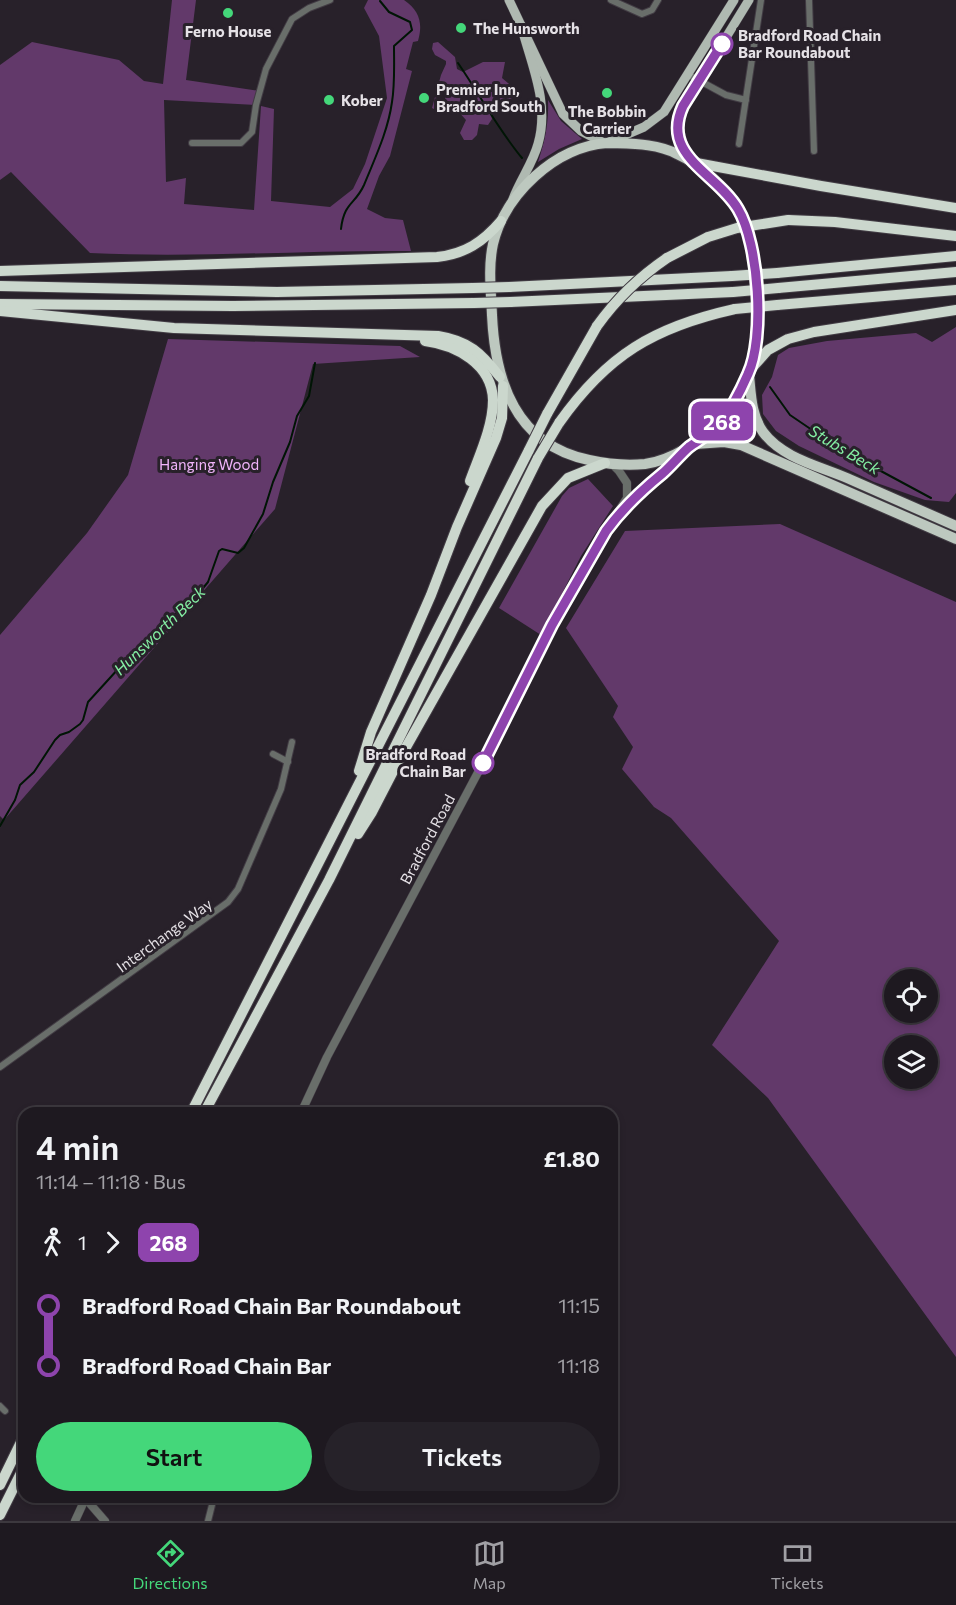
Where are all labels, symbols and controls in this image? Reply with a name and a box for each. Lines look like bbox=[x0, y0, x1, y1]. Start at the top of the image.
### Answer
marker: Ferno House bbox=[221, 6, 235, 20]
place label: The Hunsworth bbox=[473, 19, 580, 37]
marker: The Hunsworth bbox=[454, 21, 468, 35]
place label: Ferno House bbox=[185, 22, 271, 40]
place label: Bradford Road Chain Bar Roundabout bbox=[738, 26, 881, 61]
marker: Bradford Road Chain Bar Roundabout bbox=[711, 33, 733, 55]
place label: Premier Inn, Bradford South bbox=[436, 80, 543, 115]
marker: The Bobbin Carrier bbox=[600, 86, 614, 100]
place label: Kober bbox=[341, 91, 383, 109]
marker: Premier Inn, Bradford South bbox=[417, 91, 431, 105]
marker: Kober bbox=[322, 93, 336, 107]
place label: The Bobbin Carrier bbox=[568, 102, 646, 137]
line badge: 268 bbox=[688, 402, 756, 440]
text: 268 bbox=[703, 409, 741, 434]
water label: Stubs Beck bbox=[806, 420, 884, 478]
park label: Hanging Wood bbox=[159, 455, 259, 473]
water label: Hunsworth Beck bbox=[109, 581, 209, 678]
place label: Bradford Road Chain Bar bbox=[365, 745, 466, 780]
marker: Bradford Road Chain Bar bbox=[472, 752, 494, 774]
street label: Bradford Road bbox=[396, 791, 458, 887]
street label: Interchange Way bbox=[113, 894, 215, 976]
map controls bbox=[884, 969, 938, 1089]
button: locate bbox=[884, 969, 938, 1023]
button: layers bbox=[884, 1035, 938, 1089]
text: 4 min bbox=[36, 1126, 119, 1167]
text: £1.80 bbox=[543, 1145, 600, 1172]
text: 11:14 – 11:18 · Bus bbox=[36, 1169, 186, 1193]
icon: walk bbox=[36, 1226, 69, 1259]
icon: forward bbox=[96, 1226, 129, 1259]
text: 1 bbox=[78, 1230, 87, 1254]
text: 268 bbox=[150, 1230, 187, 1255]
text: Bradford Road Chain Bar Roundabout bbox=[82, 1292, 461, 1319]
text: 11:15 bbox=[558, 1293, 600, 1317]
text: Bradford Road Chain Bar bbox=[82, 1352, 331, 1379]
text: 11:18 bbox=[557, 1353, 600, 1377]
button: Start bbox=[36, 1422, 312, 1491]
button: Tickets bbox=[324, 1422, 600, 1491]
tab: Directions bbox=[133, 1537, 208, 1592]
tab: Map bbox=[473, 1537, 506, 1592]
tab: Tickets bbox=[771, 1537, 823, 1592]

